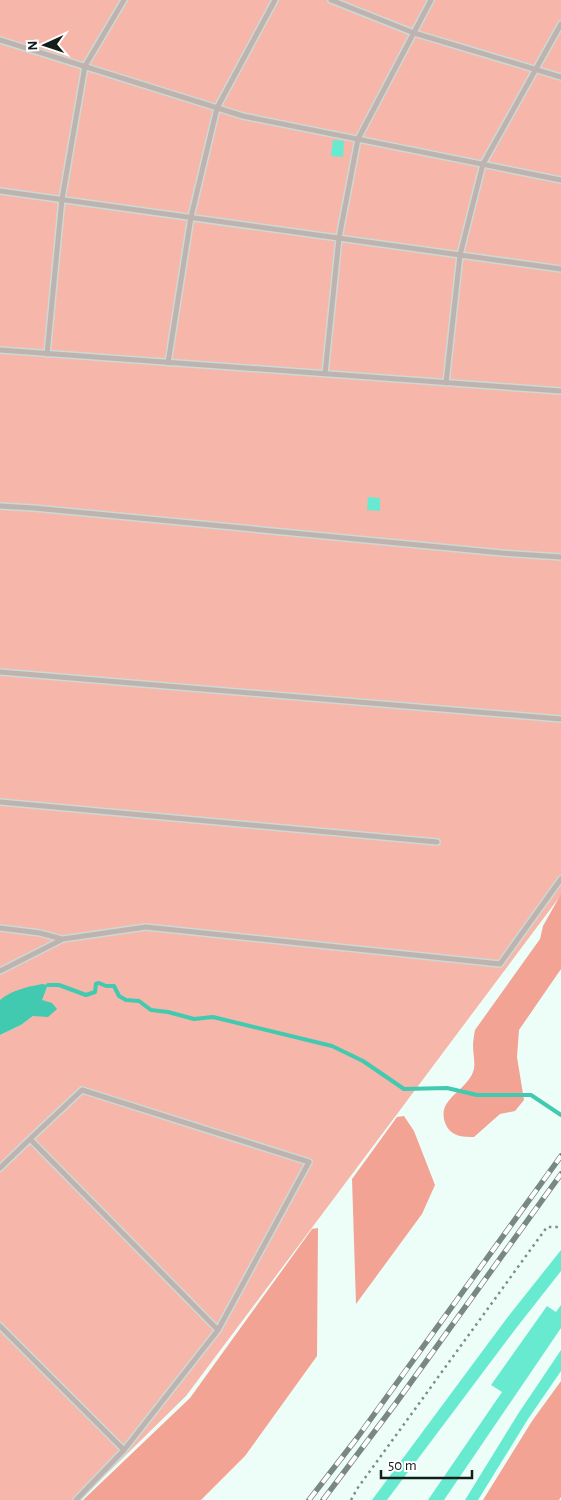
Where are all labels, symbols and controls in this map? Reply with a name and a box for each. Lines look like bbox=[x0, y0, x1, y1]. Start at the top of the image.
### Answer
north arrow bbox=[20, 20, 70, 70]
text: N bbox=[26, 40, 40, 51]
scale bar bbox=[381, 1448, 472, 1480]
text: 50 m bbox=[388, 1458, 417, 1473]

